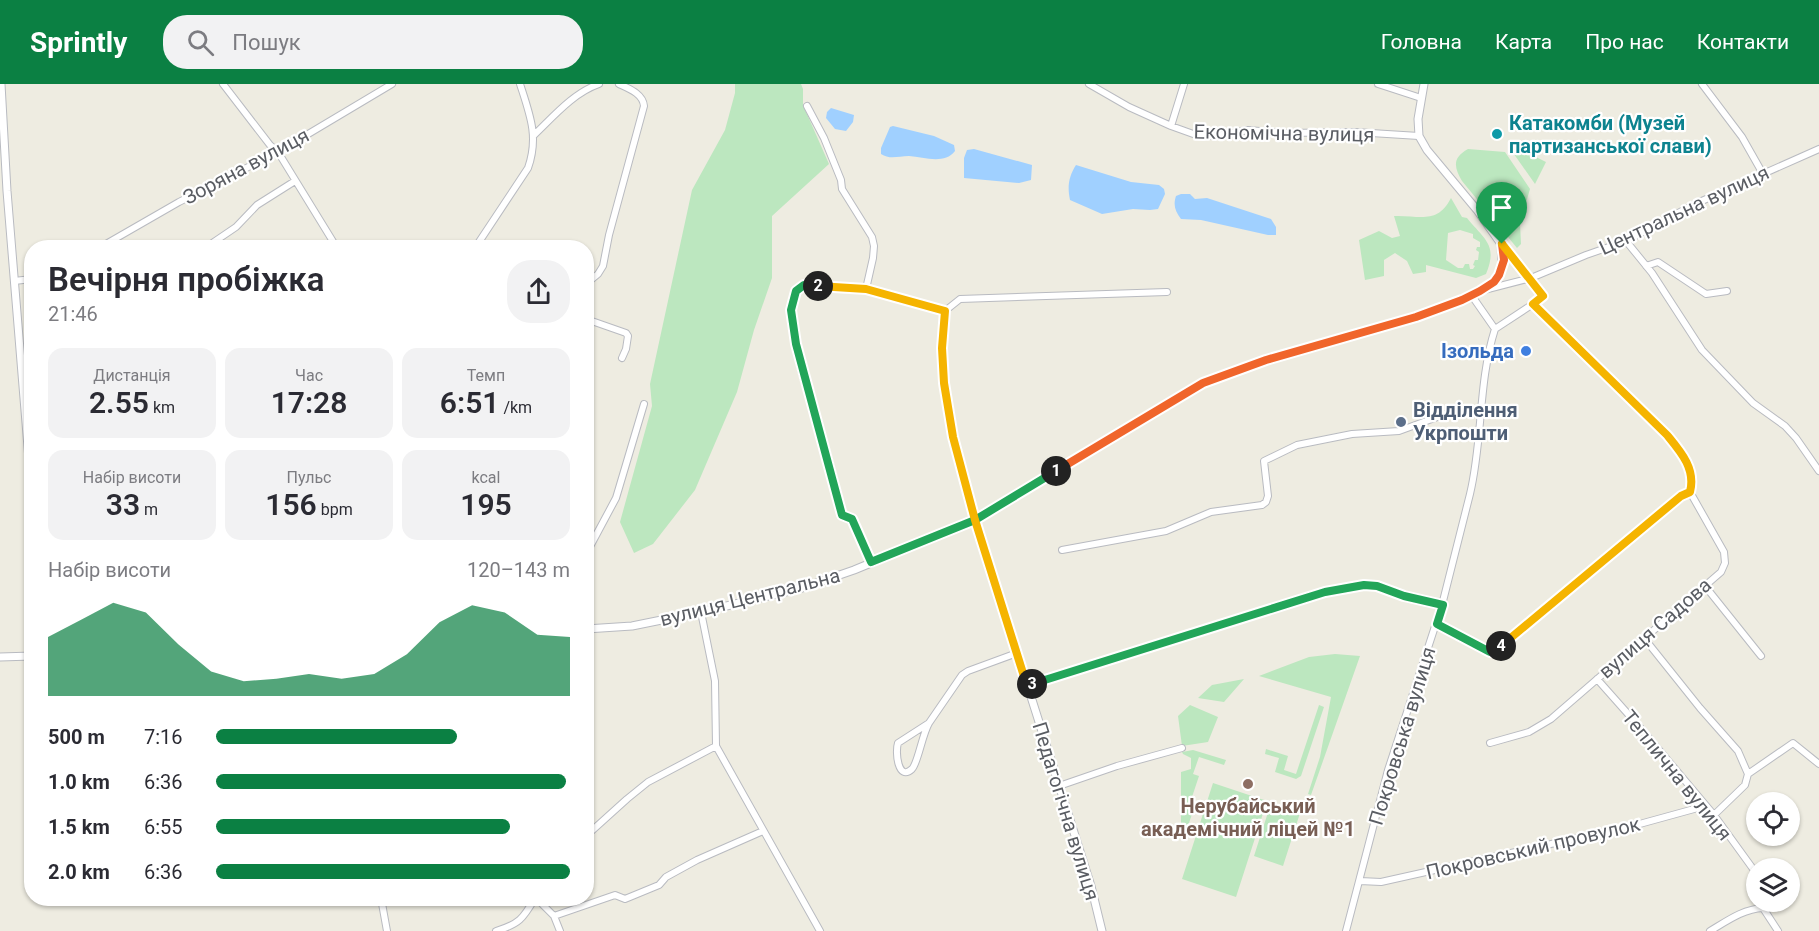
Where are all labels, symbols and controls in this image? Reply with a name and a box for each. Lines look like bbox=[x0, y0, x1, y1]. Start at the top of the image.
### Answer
search box bbox=[163, 15, 583, 69]
text: Sprintly bbox=[30, 26, 127, 59]
icon: search bbox=[184, 26, 217, 59]
text: Пошук bbox=[232, 30, 301, 55]
text: Головна bbox=[1381, 30, 1462, 54]
text: Карта bbox=[1495, 30, 1552, 54]
text: Про нас bbox=[1585, 30, 1664, 54]
text: Контакти bbox=[1697, 30, 1789, 54]
place label: Катакомби (Музей партизанської слави) bbox=[1509, 111, 1712, 158]
street label: Економічна вулиця bbox=[1193, 119, 1375, 147]
street label: Зоряна вулиця bbox=[179, 123, 313, 209]
marker: Катакомби (Музей партизанської слави) bbox=[1490, 127, 1504, 141]
street label: Центральна вулиця bbox=[1595, 160, 1773, 260]
pin bbox=[1476, 182, 1527, 244]
icon: arrive bbox=[1485, 191, 1518, 224]
text: Вечірня пробіжка bbox=[48, 260, 324, 299]
button: share bbox=[507, 260, 570, 323]
pin: 2 bbox=[803, 271, 833, 301]
text: 2 bbox=[813, 276, 823, 295]
text: 21:46 bbox=[48, 302, 98, 326]
place label: Ізольда bbox=[1441, 339, 1514, 363]
marker: Ізольда bbox=[1519, 344, 1533, 358]
text: Дистанція bbox=[93, 366, 171, 385]
text: Час bbox=[295, 366, 323, 385]
text: Темп bbox=[467, 366, 505, 385]
text: 2.55 bbox=[89, 385, 149, 420]
text: 17:28 bbox=[271, 385, 347, 420]
text: 6:51 bbox=[440, 385, 499, 420]
text: km bbox=[149, 398, 175, 417]
text: /km bbox=[499, 398, 532, 417]
place label: Відділення Укрпошти bbox=[1413, 398, 1518, 445]
marker: Відділення Укрпошти bbox=[1394, 415, 1408, 429]
pin: 1 bbox=[1041, 456, 1071, 486]
text: 1 bbox=[1051, 461, 1061, 480]
text: Набір висоти bbox=[83, 468, 181, 487]
text: Пульс bbox=[287, 468, 331, 487]
text: kcal bbox=[472, 468, 500, 487]
text: 33 bbox=[106, 487, 140, 522]
text: 156 bbox=[265, 487, 317, 522]
text: 195 bbox=[460, 487, 512, 522]
text: m bbox=[140, 500, 158, 519]
text: bpm bbox=[317, 500, 353, 519]
text: Набір висоти bbox=[48, 558, 171, 582]
text: 120–143 m bbox=[467, 558, 570, 582]
street label: вулиця Центральна bbox=[657, 563, 843, 631]
street label: вулиця Садова bbox=[1594, 573, 1716, 683]
pin: 4 bbox=[1486, 631, 1516, 661]
text: 4 bbox=[1496, 636, 1506, 655]
street label: Покровська вулиця bbox=[1363, 644, 1441, 828]
pin: 3 bbox=[1017, 669, 1047, 699]
text: 3 bbox=[1027, 674, 1037, 693]
street label: Теплична вулиця bbox=[1617, 705, 1737, 845]
street label: Педагогічна вулиця bbox=[1027, 719, 1105, 903]
text: 500 m bbox=[48, 725, 105, 749]
text: 7:16 bbox=[144, 725, 183, 749]
text: 1.0 km bbox=[48, 770, 110, 794]
text: 6:36 bbox=[144, 770, 183, 794]
marker: Нерубайський академічний ліцей №1 bbox=[1241, 777, 1255, 791]
map controls bbox=[1746, 792, 1800, 912]
button: locate bbox=[1746, 792, 1800, 846]
place label: Нерубайський академічний ліцей №1 bbox=[1141, 794, 1355, 841]
street label: Покровський провулок bbox=[1424, 812, 1643, 884]
text: 1.5 km bbox=[48, 815, 110, 839]
text: 6:55 bbox=[144, 815, 183, 839]
button: layers bbox=[1746, 858, 1800, 912]
text: 2.0 km bbox=[48, 860, 110, 884]
text: 6:36 bbox=[144, 860, 183, 884]

